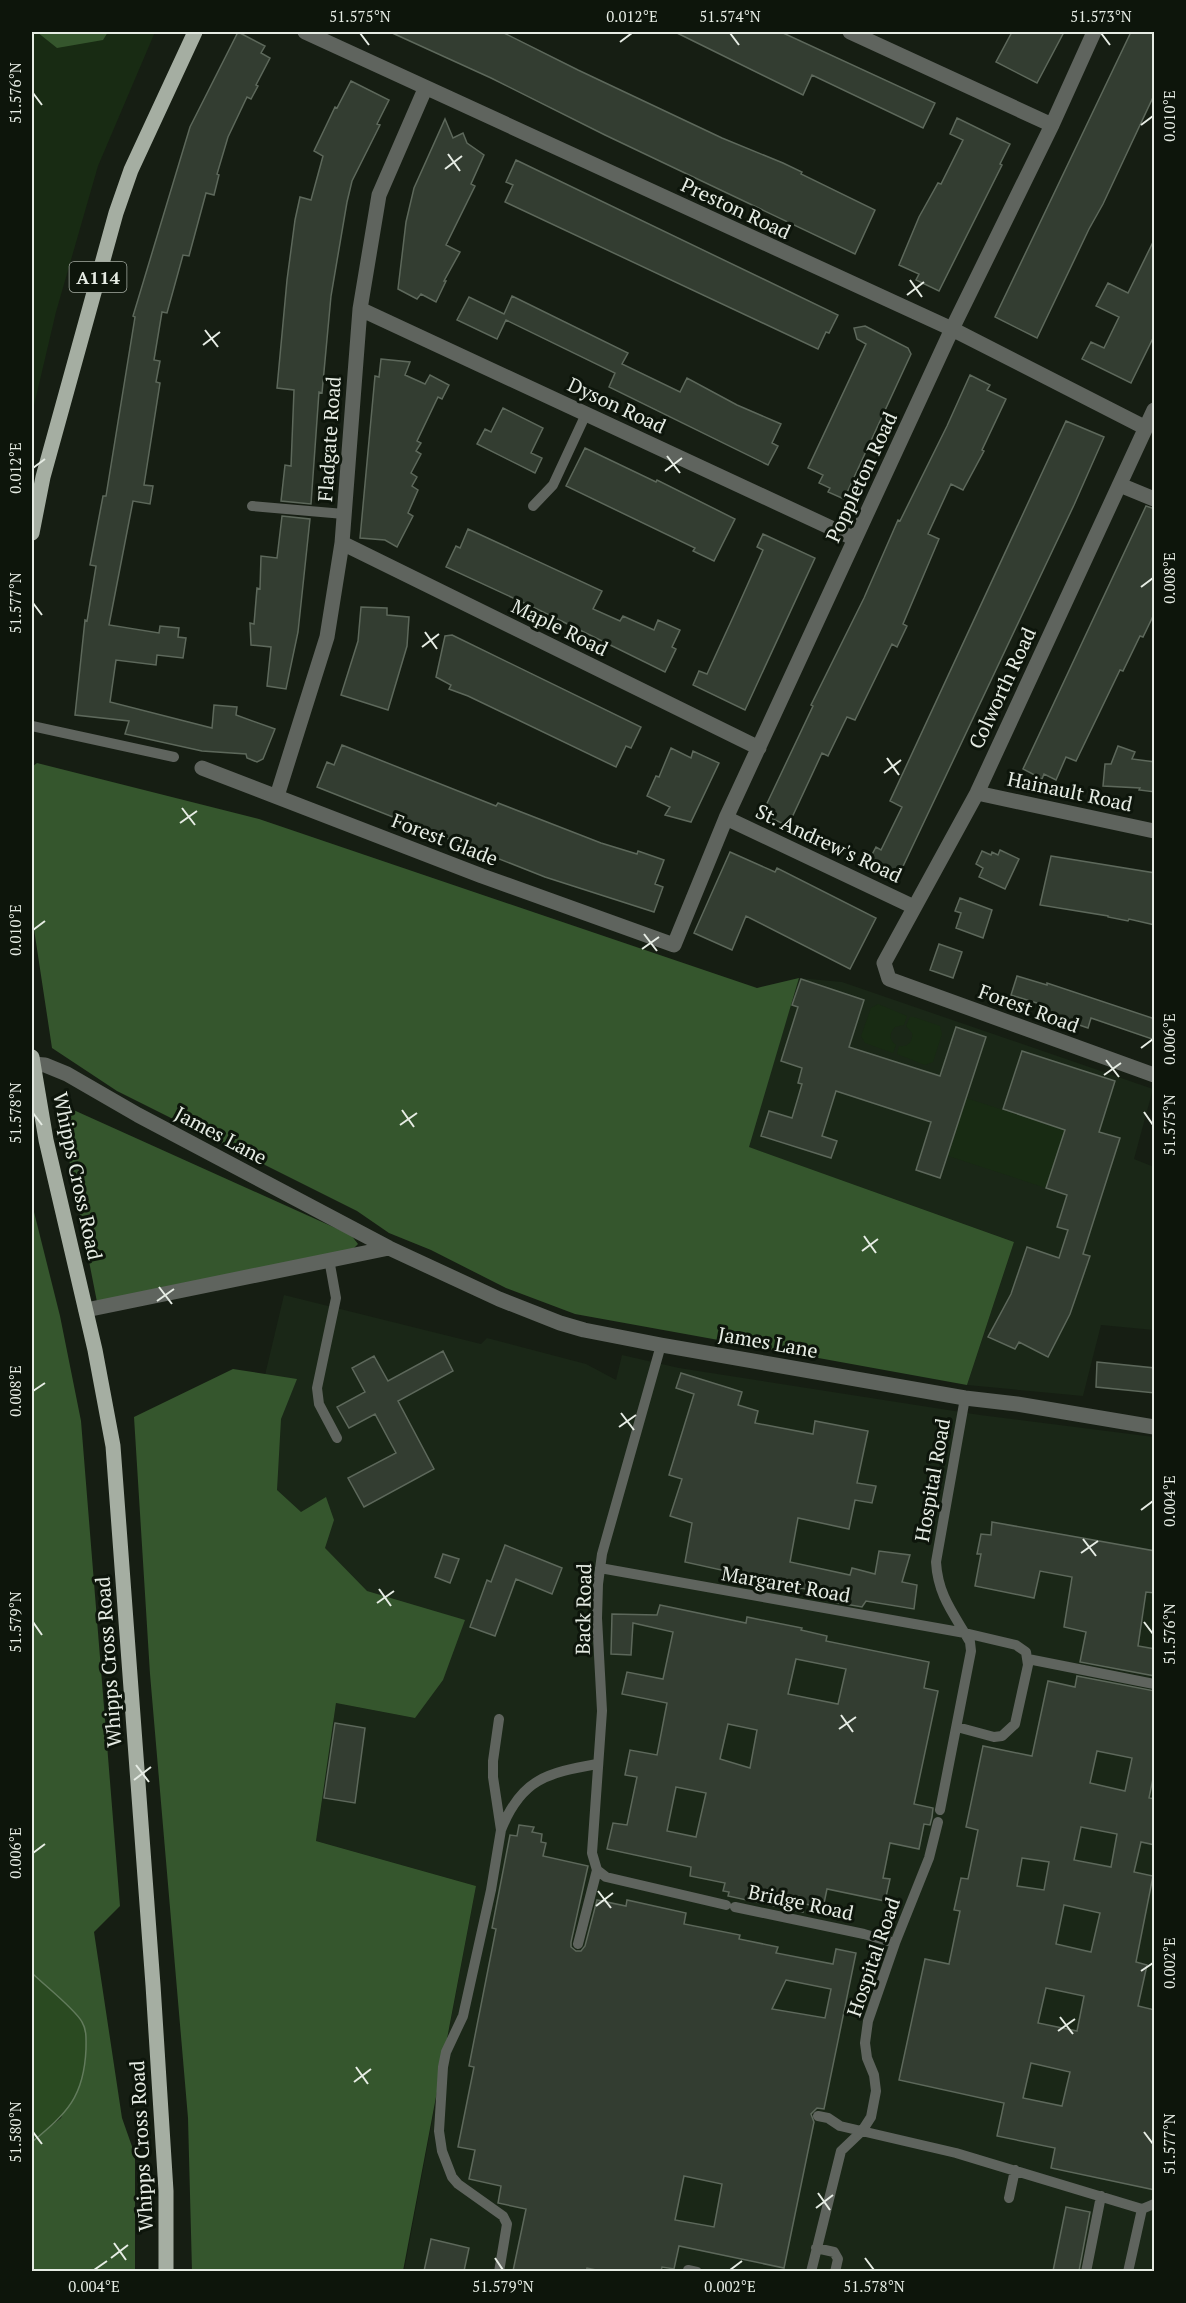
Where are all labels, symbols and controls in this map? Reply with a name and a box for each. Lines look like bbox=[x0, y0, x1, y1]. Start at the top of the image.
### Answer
text: 51.575°N bbox=[329, 6, 391, 26]
text: 0.012°E bbox=[606, 6, 658, 26]
text: 51.574°N bbox=[699, 6, 761, 26]
text: 51.573°N bbox=[1070, 6, 1132, 26]
text: 51.576°N bbox=[5, 62, 25, 124]
text: 0.010°E bbox=[1159, 90, 1179, 142]
street label: Preston Road bbox=[677, 171, 795, 245]
road number: A114 bbox=[70, 262, 126, 292]
street label: Dyson Road bbox=[564, 371, 670, 439]
street label: Fladgate Road bbox=[311, 375, 347, 503]
street label: Poppleton Road bbox=[819, 407, 903, 547]
text: 0.012°E bbox=[5, 442, 25, 494]
text: 0.008°E bbox=[1159, 552, 1179, 604]
text: 51.577°N bbox=[5, 572, 25, 634]
street label: Maple Road bbox=[507, 592, 613, 662]
street label: Colworth Road bbox=[962, 623, 1042, 753]
street label: Hainault Road bbox=[1005, 765, 1135, 817]
street label: St. Andrew's Road bbox=[752, 797, 906, 889]
street label: Forest Glade bbox=[388, 806, 502, 872]
text: 0.010°E bbox=[5, 904, 25, 956]
street label: Forest Road bbox=[975, 977, 1083, 1039]
text: 0.006°E bbox=[1159, 1013, 1179, 1065]
text: 51.578°N bbox=[5, 1082, 25, 1144]
street label: Whipps Cross Road bbox=[47, 1090, 109, 1262]
text: 51.575°N bbox=[1159, 1094, 1179, 1156]
street label: James Lane bbox=[170, 1099, 272, 1171]
street label: James Lane bbox=[716, 1320, 820, 1364]
text: 0.008°E bbox=[5, 1365, 25, 1417]
street label: Hospital Road bbox=[908, 1416, 956, 1544]
text: 0.004°E bbox=[1159, 1475, 1179, 1527]
street label: Margaret Road bbox=[719, 1559, 853, 1609]
street label: Back Road bbox=[569, 1563, 597, 1655]
street label: Whipps Cross Road bbox=[89, 1576, 127, 1748]
text: 51.579°N bbox=[5, 1591, 25, 1653]
text: 51.576°N bbox=[1159, 1603, 1179, 1665]
text: 0.006°E bbox=[5, 1827, 25, 1879]
street label: Bridge Road bbox=[746, 1878, 856, 1926]
street label: Hospital Road bbox=[840, 1894, 906, 2020]
text: 0.002°E bbox=[1159, 1937, 1179, 1989]
street label: Whipps Cross Road bbox=[123, 2060, 159, 2232]
text: 51.580°N bbox=[5, 2101, 25, 2163]
text: 51.577°N bbox=[1159, 2113, 1179, 2175]
text: 0.004°E bbox=[68, 2276, 120, 2296]
text: 51.579°N bbox=[472, 2276, 534, 2296]
text: 0.002°E bbox=[704, 2276, 756, 2296]
text: 51.578°N bbox=[843, 2276, 905, 2296]

